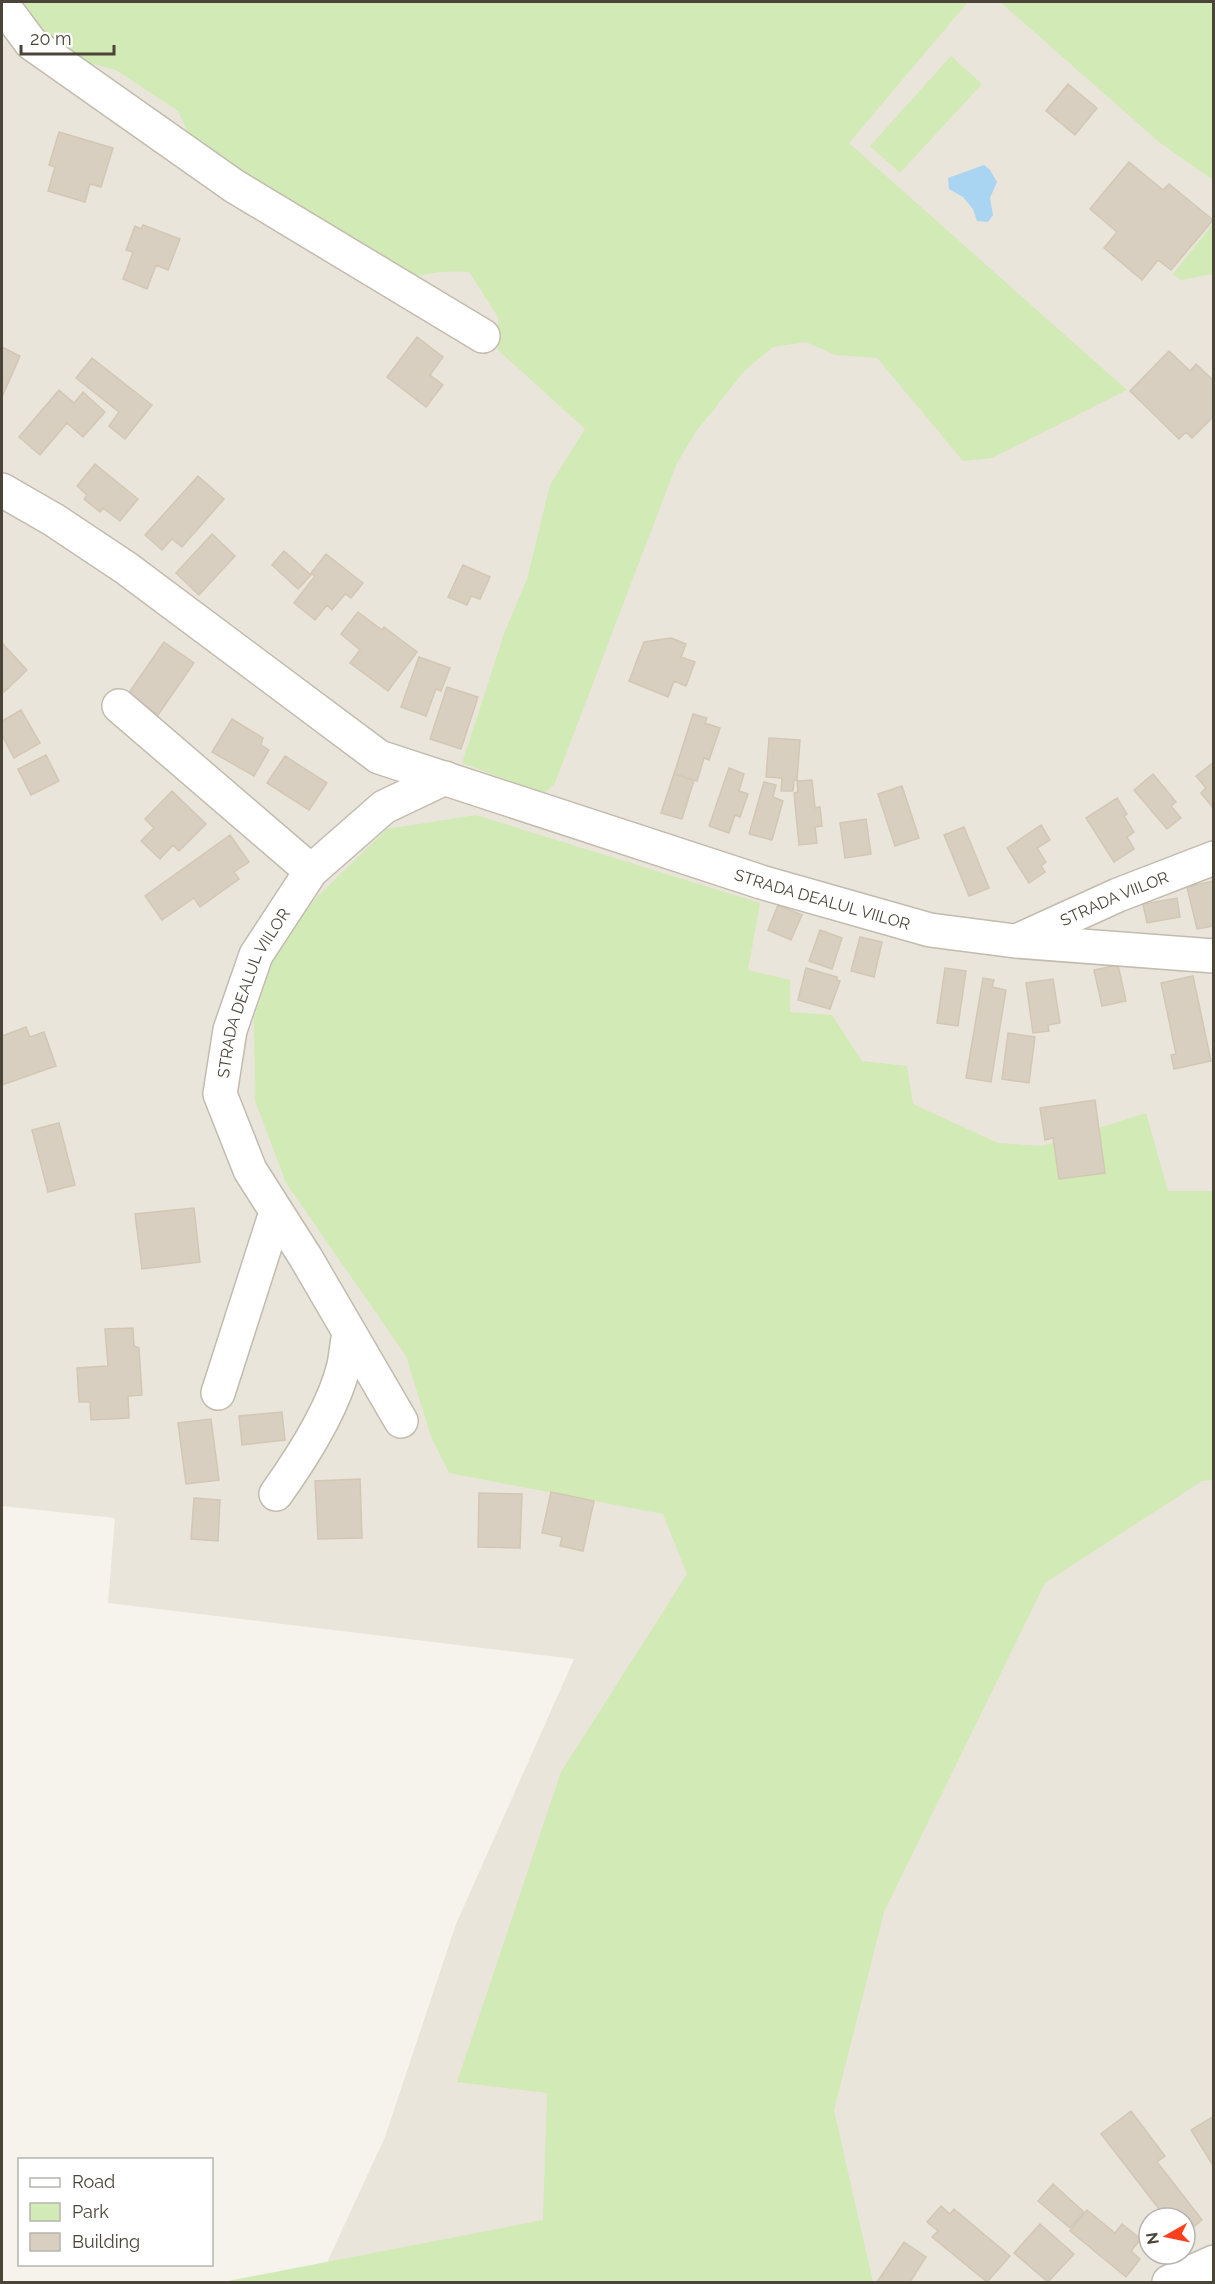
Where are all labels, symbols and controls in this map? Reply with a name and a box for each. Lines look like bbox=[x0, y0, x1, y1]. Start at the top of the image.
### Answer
scale bar bbox=[21, 18, 114, 56]
text: 20 m bbox=[30, 28, 72, 49]
street label: STRADA DEALUL VIILOR bbox=[732, 865, 912, 933]
street label: STRADA VIILOR bbox=[1057, 867, 1171, 930]
street label: STRADA DEALUL VIILOR bbox=[213, 905, 294, 1079]
legend bbox=[18, 2158, 213, 2266]
text: Road bbox=[72, 2171, 115, 2192]
text: Park bbox=[72, 2201, 109, 2222]
north arrow bbox=[1137, 2206, 1197, 2266]
text: Building bbox=[72, 2231, 140, 2252]
text: N bbox=[1142, 2231, 1163, 2246]

